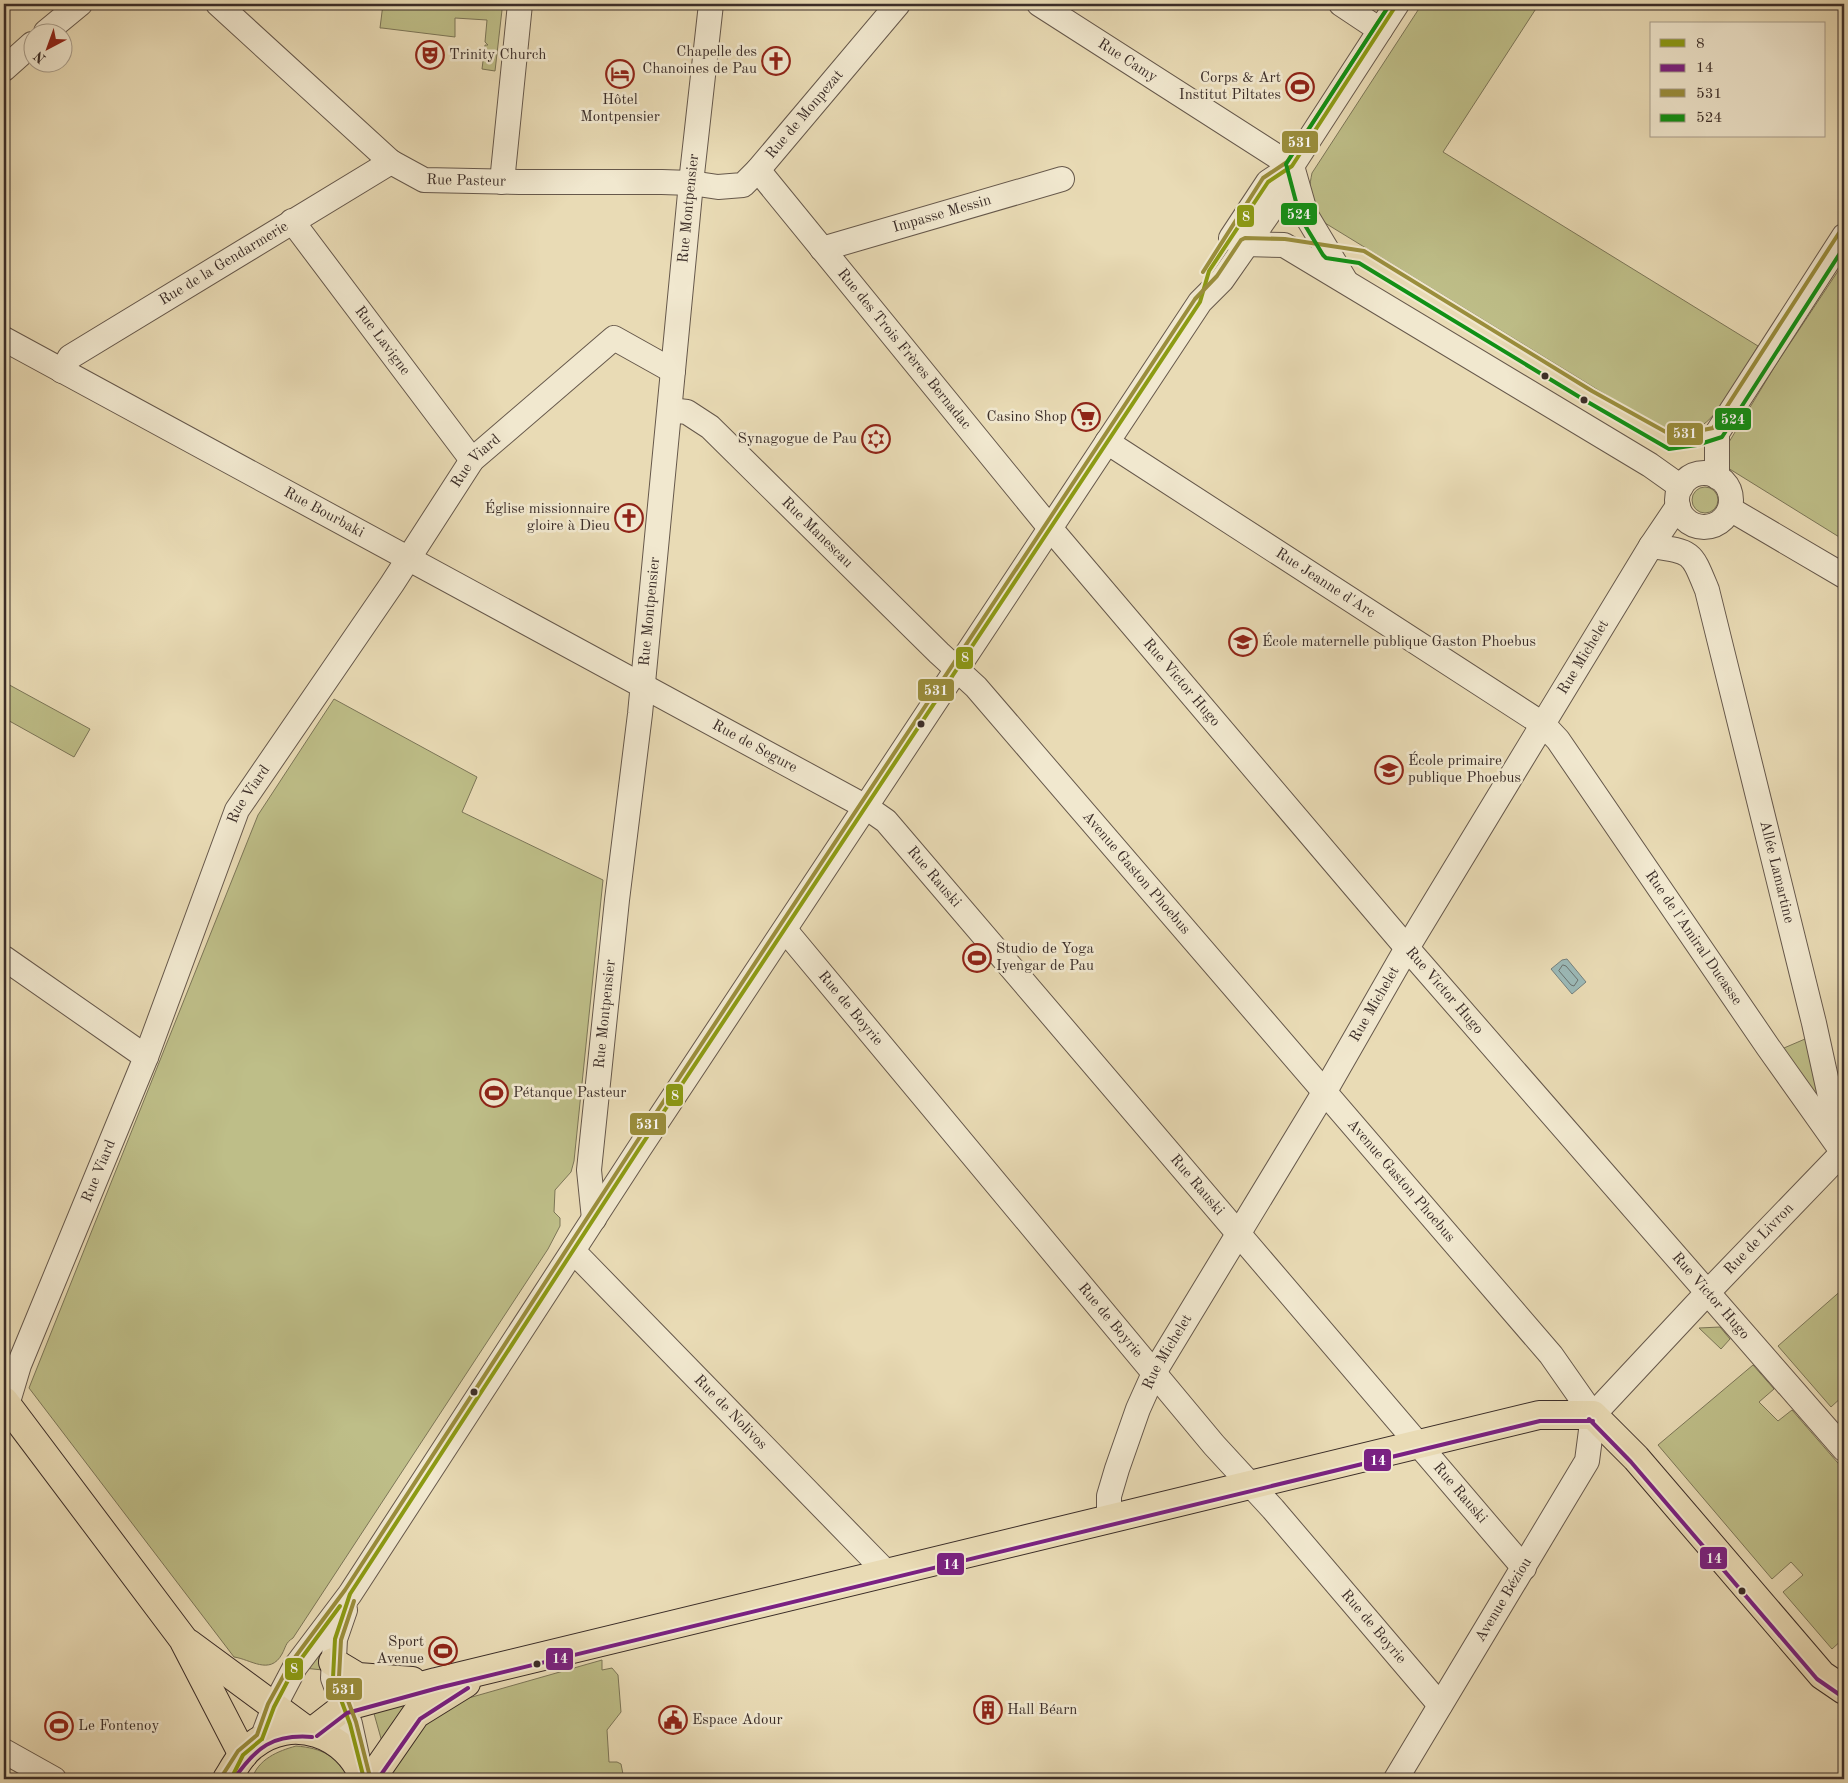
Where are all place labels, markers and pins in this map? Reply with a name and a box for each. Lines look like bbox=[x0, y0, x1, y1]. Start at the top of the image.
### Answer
theatre icon: Trinity Church bbox=[415, 40, 445, 70]
place label: Chapelle des Chanoines de Pau bbox=[642, 45, 757, 77]
church icon: Chapelle des Chanoines de Pau bbox=[761, 46, 791, 76]
place label: Trinity Church bbox=[449, 48, 547, 63]
hotel icon: Hôtel Montpensier bbox=[605, 59, 635, 89]
place label: Corps & Art Institut Piltates bbox=[1179, 71, 1281, 103]
sports icon: Corps & Art Institut Piltates bbox=[1285, 72, 1315, 102]
place label: Hôtel Montpensier bbox=[580, 93, 660, 125]
unlabelled marker bbox=[1540, 371, 1550, 381]
unlabelled marker bbox=[1579, 395, 1589, 405]
supermarket icon: Casino Shop bbox=[1071, 402, 1101, 432]
place label: Casino Shop bbox=[987, 410, 1067, 425]
synagogue icon: Synagogue de Pau bbox=[861, 424, 891, 454]
place label: Synagogue de Pau bbox=[738, 432, 857, 447]
place label: Église missionnaire gloire à Dieu bbox=[485, 499, 610, 534]
church icon: Église missionnaire gloire à Dieu bbox=[614, 503, 644, 533]
school or university icon: École maternelle publique Gaston Phoebus bbox=[1228, 627, 1258, 657]
place label: École maternelle publique Gaston Phoebus bbox=[1262, 632, 1536, 650]
unlabelled marker bbox=[916, 719, 926, 729]
place label: École primaire publique Phoebus bbox=[1408, 751, 1521, 786]
school or university icon: École primaire publique Phoebus bbox=[1374, 755, 1404, 785]
place label: Studio de Yoga Iyengar de Pau bbox=[996, 942, 1094, 974]
sports icon: Studio de Yoga Iyengar de Pau bbox=[962, 943, 992, 973]
sports icon: Pétanque Pasteur bbox=[479, 1078, 509, 1108]
place label: Pétanque Pasteur bbox=[513, 1086, 627, 1101]
unlabelled marker bbox=[469, 1387, 479, 1397]
unlabelled marker bbox=[1737, 1586, 1747, 1596]
place label: Sport Avenue bbox=[376, 1635, 424, 1667]
sports icon: Sport Avenue bbox=[428, 1636, 458, 1666]
unlabelled marker bbox=[532, 1659, 542, 1669]
building icon: Hall Béarn bbox=[973, 1695, 1003, 1725]
place label: Hall Béarn bbox=[1007, 1703, 1077, 1718]
public building icon: Espace Adour bbox=[658, 1705, 688, 1735]
sports icon: Le Fontenoy bbox=[44, 1711, 74, 1741]
place label: Espace Adour bbox=[692, 1713, 783, 1728]
place label: Le Fontenoy bbox=[78, 1719, 159, 1734]

